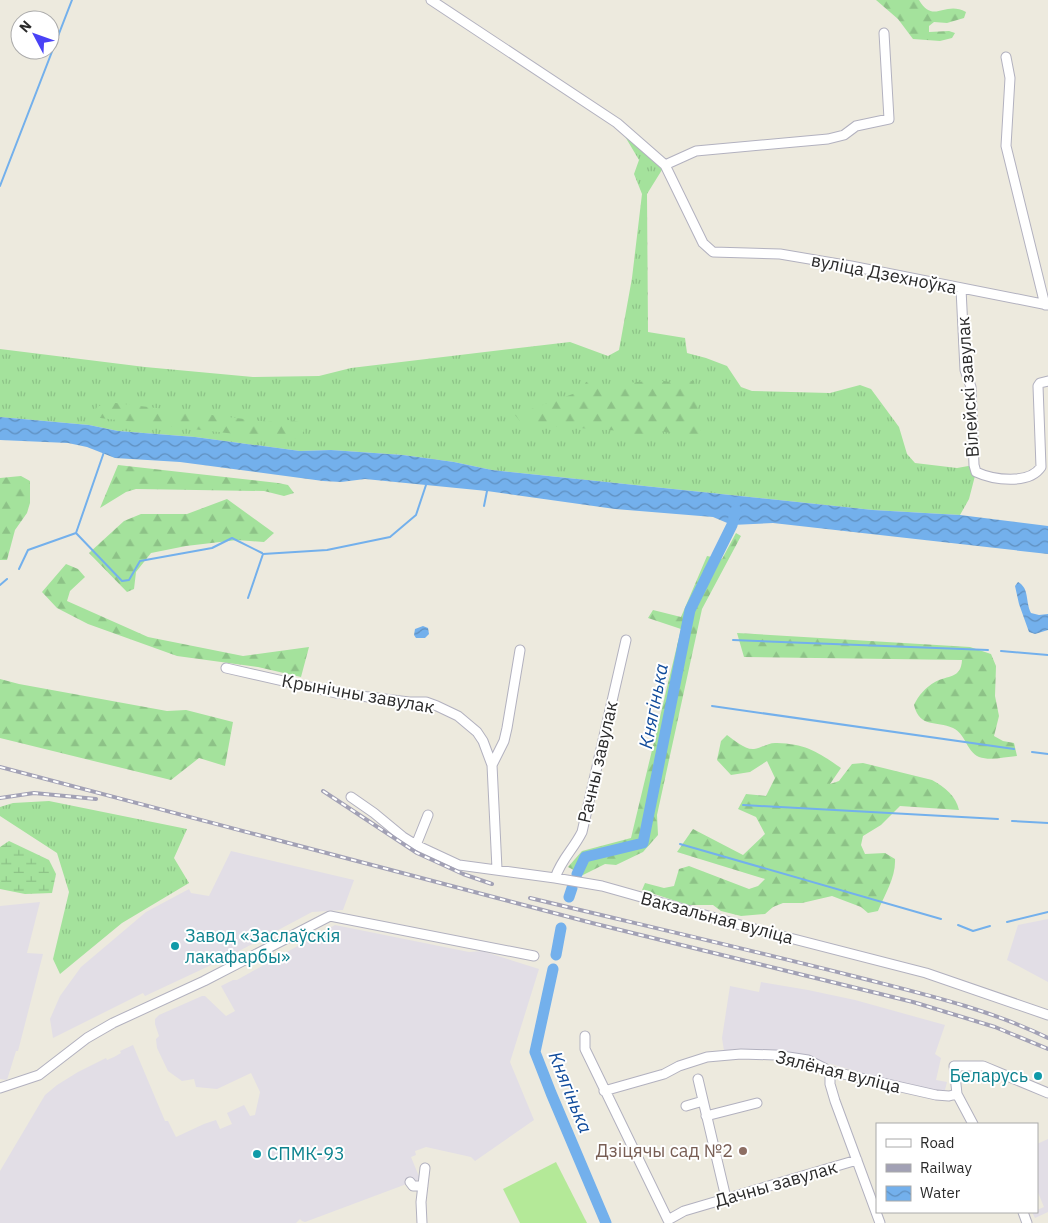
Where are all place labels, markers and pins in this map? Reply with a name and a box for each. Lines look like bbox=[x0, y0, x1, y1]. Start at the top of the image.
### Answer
place label: Завод «Заслаўскія лакафарбы» bbox=[185, 924, 340, 968]
marker: Завод «Заслаўскія лакафарбы» bbox=[169, 940, 181, 952]
place label: Беларусь bbox=[949, 1064, 1028, 1087]
marker: Беларусь bbox=[1032, 1070, 1044, 1082]
place label: Дзіцячы сад №2 bbox=[596, 1139, 733, 1162]
place label: СПМК-93 bbox=[267, 1142, 345, 1165]
marker: Дзіцячы сад №2 bbox=[737, 1145, 749, 1157]
marker: СПМК-93 bbox=[251, 1148, 263, 1160]

